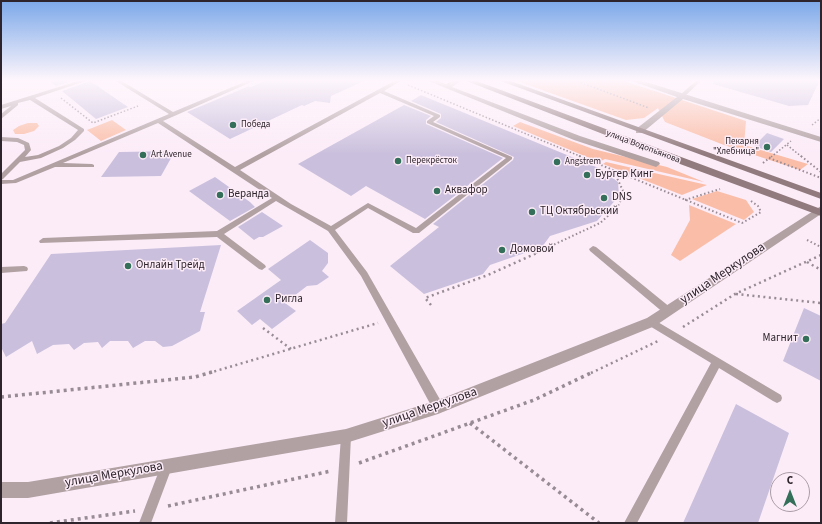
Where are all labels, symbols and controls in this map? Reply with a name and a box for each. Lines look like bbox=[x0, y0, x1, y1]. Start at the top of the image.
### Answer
marker: Победа bbox=[228, 120, 238, 130]
place label: Победа bbox=[241, 120, 270, 130]
street label: улица Водопьянова bbox=[605, 128, 681, 166]
place label: Пекарня "Хлебница" bbox=[713, 137, 759, 158]
marker: Пекарня "Хлебница" bbox=[762, 142, 772, 152]
marker: Art Avenue bbox=[138, 150, 148, 160]
place label: Art Avenue bbox=[151, 150, 192, 160]
marker: Перекрёсток bbox=[393, 156, 403, 166]
place label: Перекрёсток bbox=[406, 156, 457, 166]
marker: Angstrem bbox=[552, 157, 562, 167]
place label: Angstrem bbox=[565, 157, 601, 167]
place label: Бургер Кинг bbox=[595, 168, 654, 182]
marker: Бургер Кинг bbox=[582, 170, 592, 180]
place label: Аквафор bbox=[445, 184, 488, 198]
marker: Аквафор bbox=[432, 186, 442, 196]
place label: Веранда bbox=[228, 188, 269, 202]
marker: Веранда bbox=[215, 190, 225, 200]
place label: DNS bbox=[612, 191, 632, 205]
marker: DNS bbox=[599, 193, 609, 203]
place label: ТЦ Октябрьский bbox=[540, 205, 618, 219]
marker: ТЦ Октябрьский bbox=[527, 207, 537, 217]
street label: улица Меркулова bbox=[678, 240, 768, 308]
place label: Домовой bbox=[510, 243, 554, 257]
marker: Домовой bbox=[497, 245, 507, 255]
place label: Онлайн Трейд bbox=[136, 259, 204, 273]
marker: Онлайн Трейд bbox=[123, 261, 133, 271]
place label: Ригла bbox=[275, 293, 303, 307]
marker: Ригла bbox=[262, 295, 272, 305]
place label: Магнит bbox=[762, 332, 798, 346]
marker: Магнит bbox=[801, 334, 811, 344]
street label: улица Меркулова bbox=[381, 384, 479, 432]
street label: улица Меркулова bbox=[64, 459, 164, 491]
north arrow bbox=[770, 472, 810, 512]
text: С bbox=[787, 473, 793, 488]

